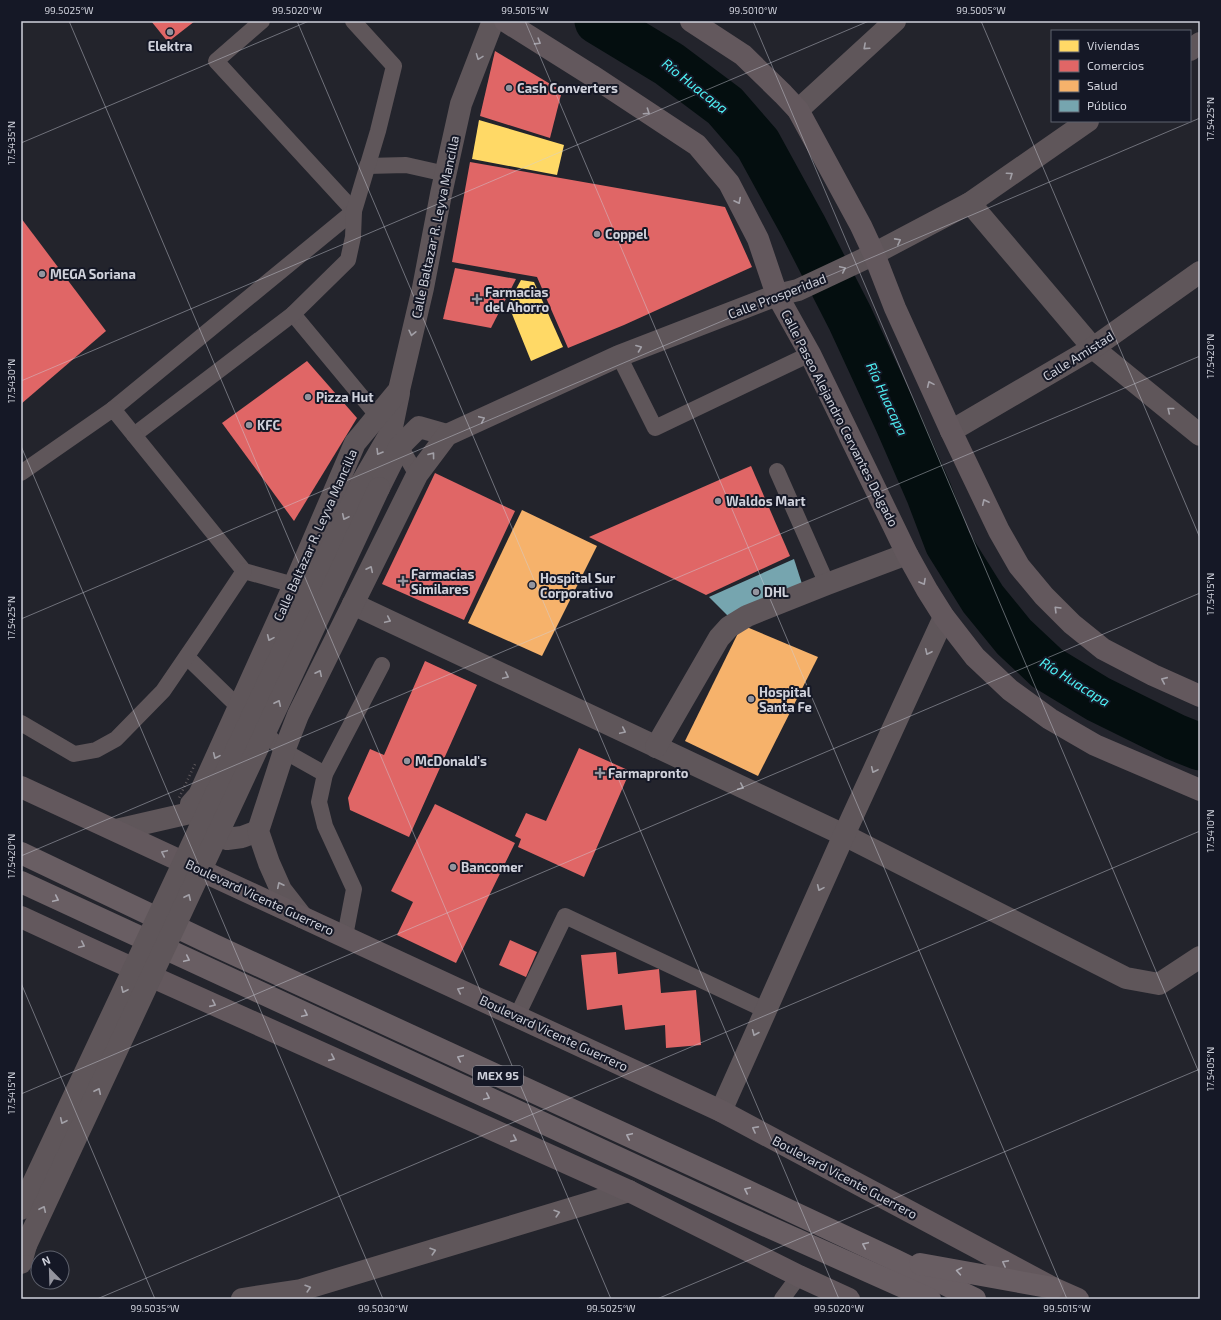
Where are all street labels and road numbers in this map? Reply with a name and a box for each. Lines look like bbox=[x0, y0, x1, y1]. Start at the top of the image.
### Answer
street label: Calle Baltazar R. Leyva Mancilla bbox=[408, 134, 462, 320]
street label: Calle Prosperidad bbox=[726, 270, 828, 322]
street label: Calle Paseo Alejandro Cervantes Delgado bbox=[778, 307, 902, 529]
street label: Calle Amistad bbox=[1040, 328, 1116, 384]
street label: Calle Baltazar R. Leyva Mancilla bbox=[270, 447, 360, 623]
street label: Boulevard Vicente Guerrero bbox=[183, 856, 337, 938]
street label: Boulevard Vicente Guerrero bbox=[477, 992, 631, 1074]
road number: MEX 95 bbox=[473, 1066, 523, 1086]
street label: Boulevard Vicente Guerrero bbox=[770, 1132, 920, 1222]

